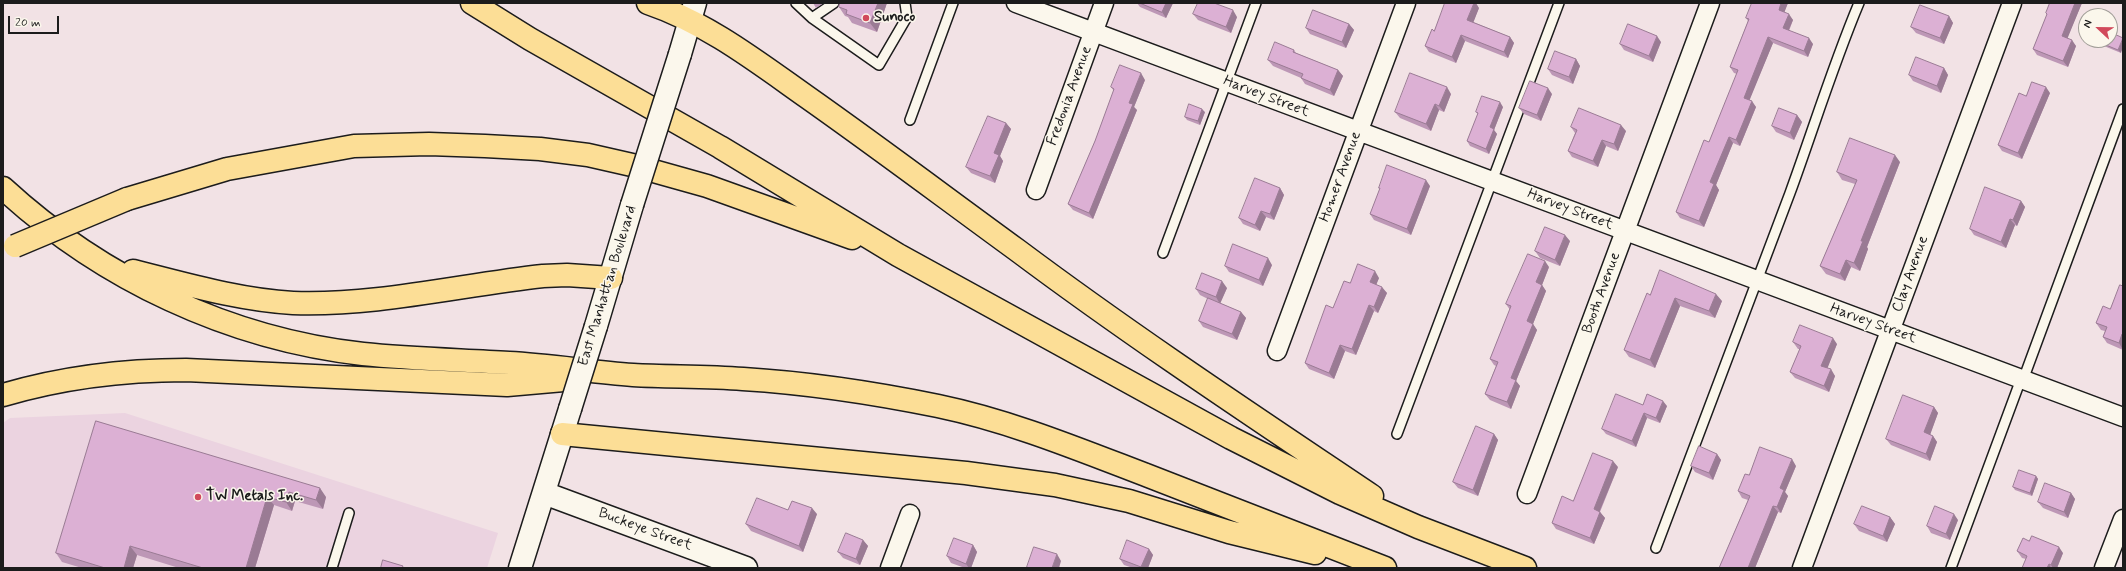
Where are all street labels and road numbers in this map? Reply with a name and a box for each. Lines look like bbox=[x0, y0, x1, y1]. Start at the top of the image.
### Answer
street label: Fredonia Avenue bbox=[1044, 44, 1096, 148]
street label: Harvey Street bbox=[1220, 72, 1312, 122]
street label: Homer Avenue bbox=[1316, 129, 1366, 225]
street label: Harvey Street bbox=[1524, 185, 1616, 235]
street label: East Manhattan Boulevard bbox=[575, 203, 641, 369]
street label: Clay Avenue bbox=[1889, 233, 1933, 315]
street label: Booth Avenue bbox=[1579, 250, 1625, 336]
street label: Harvey Street bbox=[1827, 300, 1919, 348]
street label: Buckeye Street bbox=[596, 505, 694, 555]

